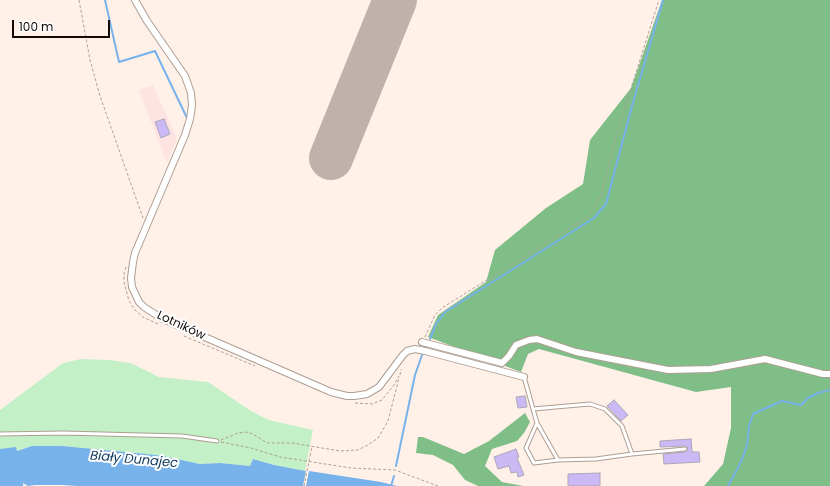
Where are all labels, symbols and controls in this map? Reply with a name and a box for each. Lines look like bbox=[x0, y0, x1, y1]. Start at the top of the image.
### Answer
scale bar bbox=[14, 12, 112, 38]
text: 100 m bbox=[19, 18, 53, 35]
street label: Lotników bbox=[155, 309, 207, 343]
water label: Biały Dunajec bbox=[89, 448, 179, 472]

